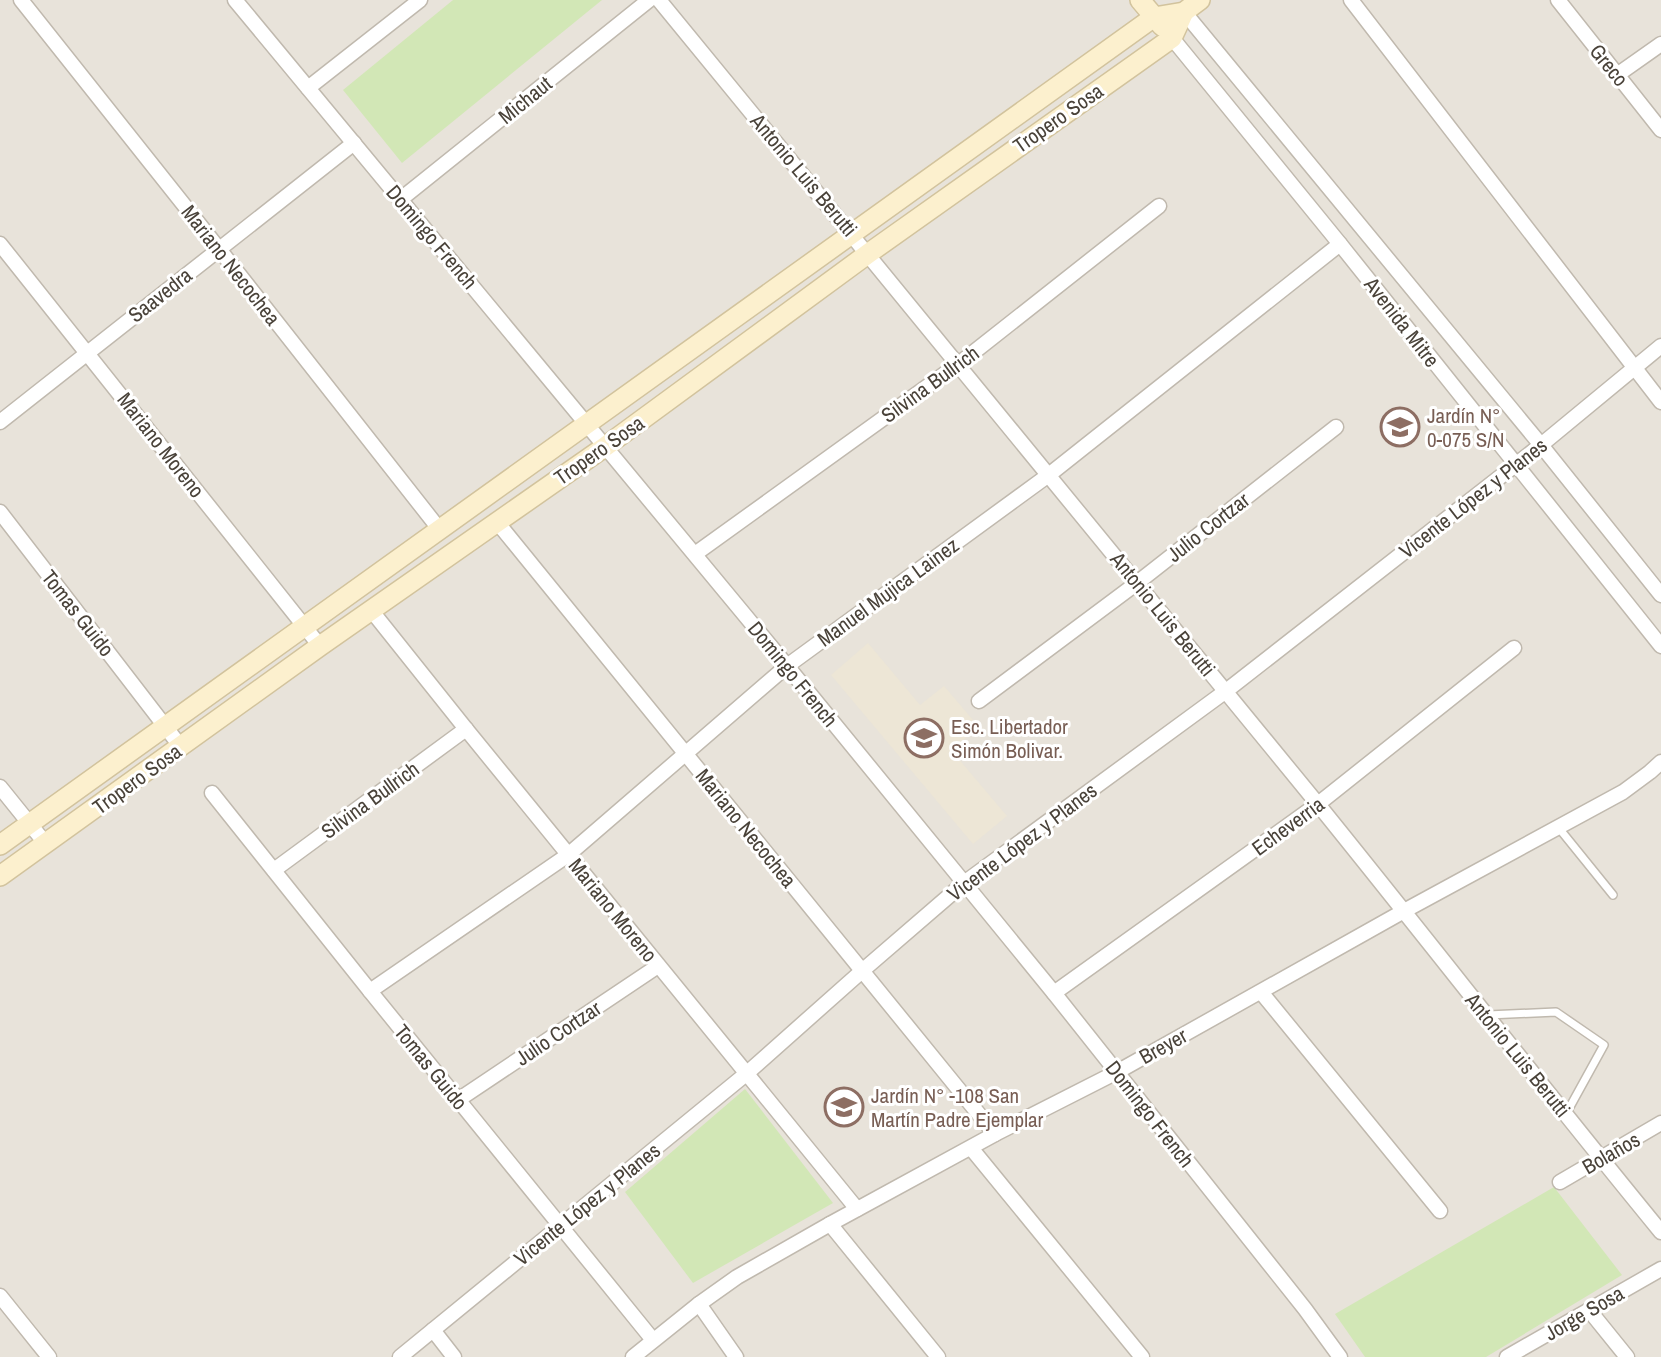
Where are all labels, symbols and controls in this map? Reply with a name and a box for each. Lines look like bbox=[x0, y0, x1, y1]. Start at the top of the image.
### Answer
street label: Greco bbox=[1583, 38, 1635, 92]
street label: Michaut bbox=[492, 69, 558, 131]
street label: Tropero Sosa bbox=[1007, 76, 1109, 160]
street label: Antonio Luis Berutti bbox=[743, 107, 864, 243]
street label: Domingo French bbox=[380, 179, 484, 295]
street label: Mariano Necochea bbox=[175, 199, 287, 332]
street label: Saavedra bbox=[122, 261, 198, 329]
street label: Avenida Mitre bbox=[1357, 270, 1446, 373]
street label: Silvina Bullrich bbox=[875, 339, 985, 429]
street label: Mariano Moreno bbox=[111, 386, 211, 504]
place label: Jardín N° 0-075 S/N bbox=[1427, 401, 1505, 454]
school or university icon: Jardín N° 0-075 S/N bbox=[1379, 406, 1421, 448]
street label: Tropero Sosa bbox=[548, 408, 650, 492]
street label: Vicente López y Planes bbox=[1393, 431, 1553, 565]
street label: Julio Cortzar bbox=[1161, 485, 1256, 568]
street label: Manuel Mujica Lainez bbox=[811, 531, 965, 653]
street label: Antonio Luis Berutti bbox=[1103, 545, 1222, 682]
street label: Tomas Guido bbox=[35, 564, 121, 662]
street label: Domingo French bbox=[741, 615, 845, 733]
place label: Esc. Libertador Simón Bolivar. bbox=[951, 712, 1068, 765]
school or university icon: Esc. Libertador Simón Bolivar. bbox=[903, 717, 945, 759]
street label: Tropero Sosa bbox=[87, 737, 188, 821]
street label: Silvina Bullrich bbox=[315, 755, 425, 845]
street label: Mariano Necochea bbox=[689, 762, 803, 894]
street label: Vicente López y Planes bbox=[941, 776, 1103, 908]
street label: Echeverria bbox=[1246, 790, 1331, 862]
street label: Mariano Moreno bbox=[562, 852, 664, 968]
street label: Antonio Luis Berutti bbox=[1458, 986, 1577, 1123]
street label: Julio Cortzar bbox=[509, 994, 607, 1072]
street label: Tomas Guido bbox=[388, 1018, 474, 1116]
street label: Breyer bbox=[1134, 1021, 1192, 1071]
street label: Domingo French bbox=[1099, 1055, 1201, 1173]
place label: Jardín N° -108 San Martín Padre Ejemplar bbox=[871, 1081, 1044, 1134]
school or university icon: Jardín N° -108 San Martín Padre Ejemplar bbox=[823, 1086, 865, 1128]
street label: Bolaños bbox=[1577, 1125, 1645, 1181]
street label: Vicente López y Planes bbox=[508, 1136, 666, 1272]
street label: Jorge Sosa bbox=[1539, 1278, 1629, 1347]

